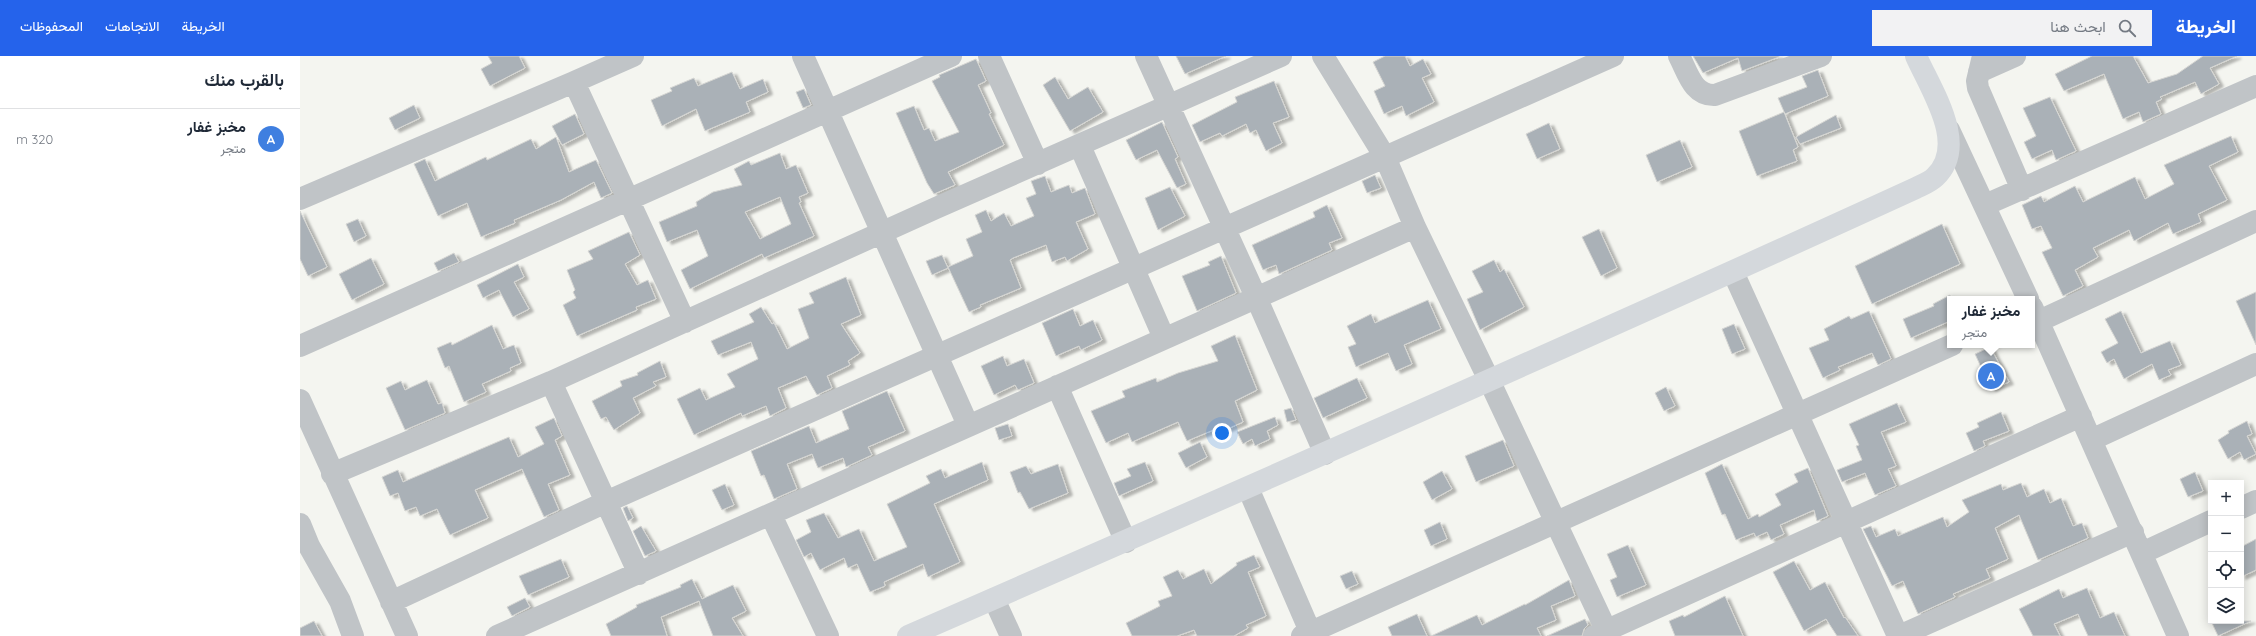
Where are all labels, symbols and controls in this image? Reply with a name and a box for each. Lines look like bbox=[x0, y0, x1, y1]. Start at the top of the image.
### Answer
search box bbox=[1872, 10, 2152, 46]
text: الخريطة bbox=[2176, 14, 2236, 38]
text: المحفوظات bbox=[20, 17, 83, 35]
text: الاتجاهات bbox=[105, 17, 159, 35]
text: الخريطة bbox=[181, 17, 225, 35]
text: ابحث هنا bbox=[2050, 17, 2106, 36]
icon: search bbox=[2116, 17, 2138, 39]
text: بالقرب منك bbox=[205, 69, 284, 90]
text: مخبز غفار bbox=[187, 117, 246, 136]
text: 320 m bbox=[16, 131, 53, 147]
text: A bbox=[267, 131, 275, 147]
text: متجر bbox=[221, 140, 246, 156]
popup bbox=[1947, 296, 2035, 348]
text: مخبز غفار bbox=[1962, 301, 2020, 320]
text: متجر bbox=[1962, 324, 1987, 340]
pin: A bbox=[1978, 361, 2004, 391]
your location bbox=[1212, 423, 1232, 443]
map controls bbox=[2208, 480, 2244, 624]
button: + bbox=[2208, 480, 2244, 516]
button: − bbox=[2208, 516, 2244, 552]
button: locate bbox=[2208, 552, 2244, 588]
button: layers bbox=[2208, 588, 2244, 624]

